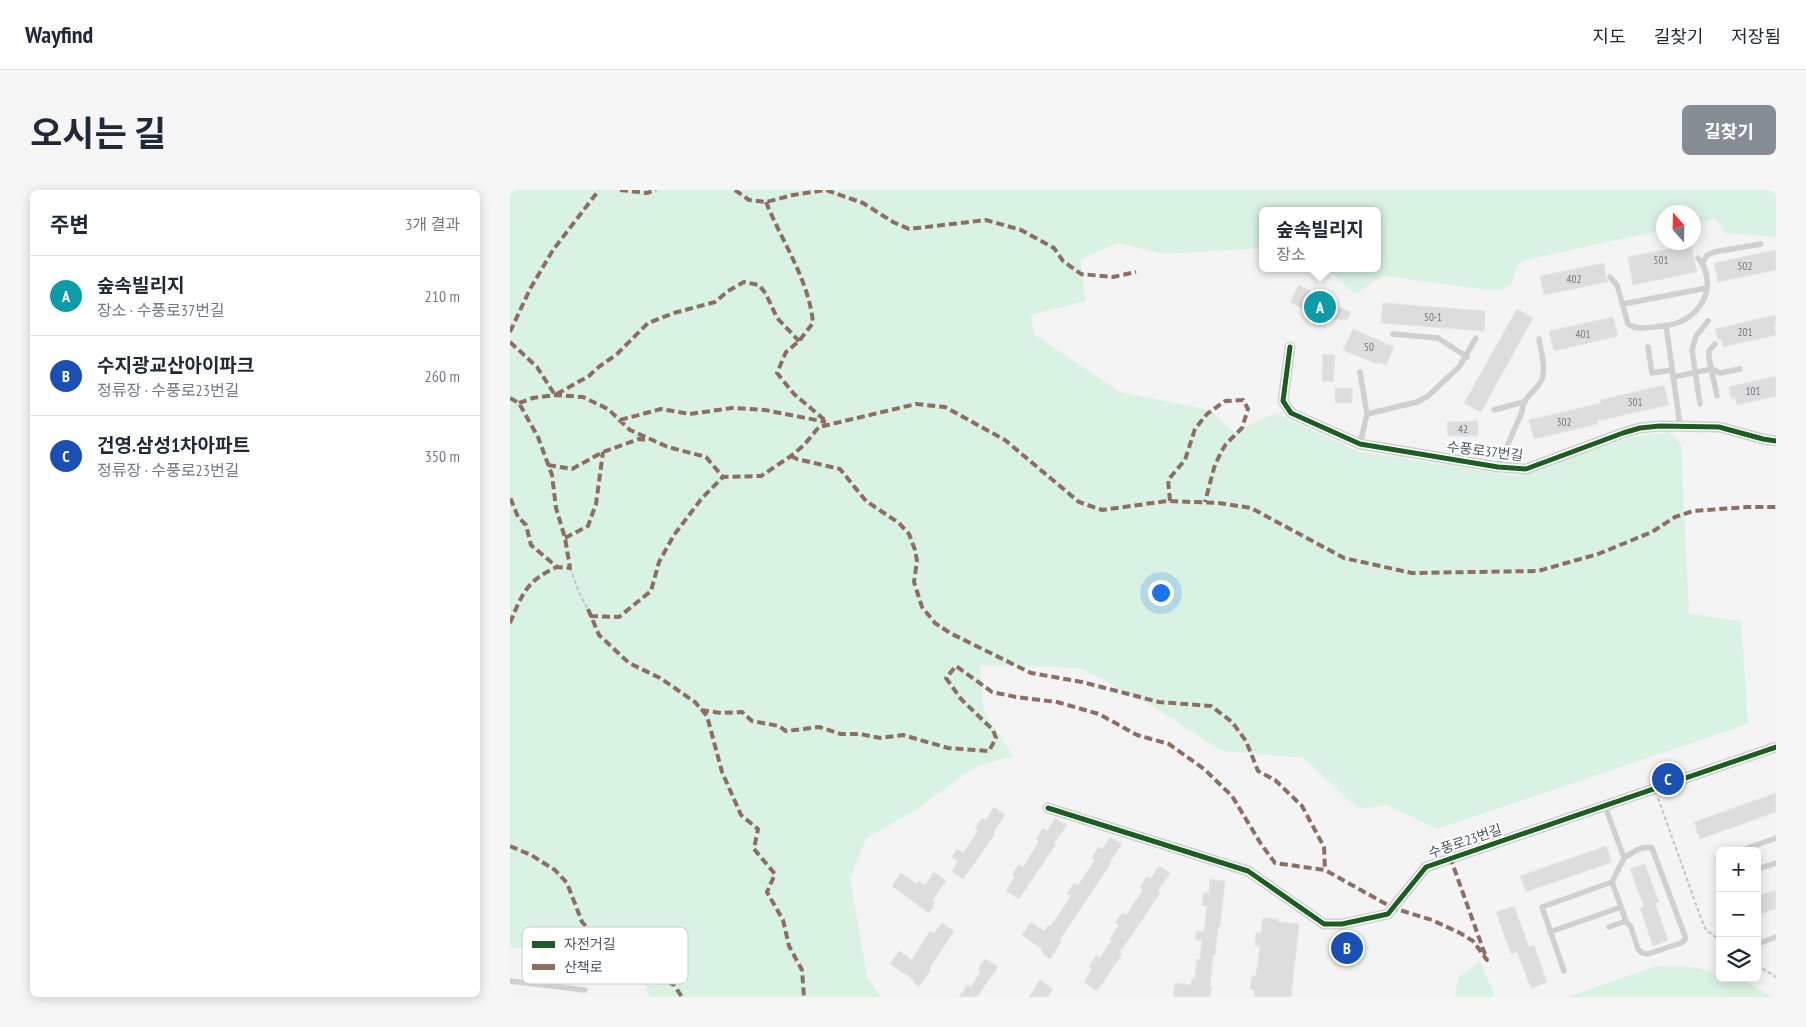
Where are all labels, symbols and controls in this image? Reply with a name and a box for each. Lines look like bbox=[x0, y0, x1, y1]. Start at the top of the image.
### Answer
text: Wayfind bbox=[25, 19, 93, 50]
text: 지도 bbox=[1593, 25, 1626, 48]
text: 길찾기 bbox=[1654, 25, 1703, 48]
text: 저장됨 bbox=[1731, 25, 1781, 48]
button: 길찾기 bbox=[1682, 105, 1776, 155]
text: 오시는 길 bbox=[30, 110, 166, 156]
north arrow bbox=[1656, 205, 1701, 250]
popup bbox=[1259, 207, 1381, 272]
text: 주변 bbox=[50, 211, 89, 238]
text: 3개 결과 bbox=[405, 214, 460, 234]
text: 숲속빌리지 bbox=[1276, 217, 1364, 241]
text: 장소 bbox=[1276, 244, 1306, 264]
house number: 501 bbox=[1654, 253, 1668, 267]
house number: 502 bbox=[1738, 259, 1752, 273]
house number: 402 bbox=[1567, 272, 1581, 286]
text: 숲속빌리지 bbox=[97, 273, 184, 297]
text: A bbox=[62, 286, 70, 306]
text: 210 m bbox=[425, 286, 460, 306]
pin: A bbox=[1304, 288, 1336, 326]
text: 장소 · 수풍로37번길 bbox=[97, 300, 225, 320]
house number: 50-1 bbox=[1424, 310, 1442, 324]
house number: 201 bbox=[1738, 325, 1752, 339]
house number: 401 bbox=[1576, 327, 1590, 341]
house number: 50 bbox=[1364, 340, 1374, 354]
text: 수지광교산아이파크 bbox=[97, 353, 254, 377]
text: B bbox=[62, 366, 70, 386]
text: 260 m bbox=[425, 366, 460, 386]
text: 정류장 · 수풍로23번길 bbox=[97, 380, 239, 400]
house number: 101 bbox=[1746, 384, 1760, 398]
house number: 301 bbox=[1628, 395, 1642, 409]
house number: 302 bbox=[1557, 415, 1571, 429]
house number: 42 bbox=[1458, 422, 1468, 436]
text: 건영.삼성1차아파트 bbox=[97, 433, 250, 457]
street label: 수풍로37번길 bbox=[1446, 437, 1524, 465]
text: C bbox=[62, 446, 70, 466]
text: 350 m bbox=[425, 446, 460, 466]
text: 정류장 · 수풍로23번길 bbox=[97, 460, 239, 480]
your location bbox=[1148, 580, 1174, 606]
pin: C bbox=[1652, 760, 1684, 798]
street label: 수풍로23번길 bbox=[1426, 820, 1504, 862]
map controls bbox=[1716, 847, 1761, 982]
button: + bbox=[1716, 847, 1761, 892]
button: − bbox=[1716, 892, 1761, 937]
legend bbox=[522, 927, 688, 984]
pin: B bbox=[1331, 929, 1363, 967]
text: 자전거길 bbox=[564, 935, 616, 953]
button: layers bbox=[1716, 937, 1761, 982]
text: 산책로 bbox=[564, 958, 603, 976]

